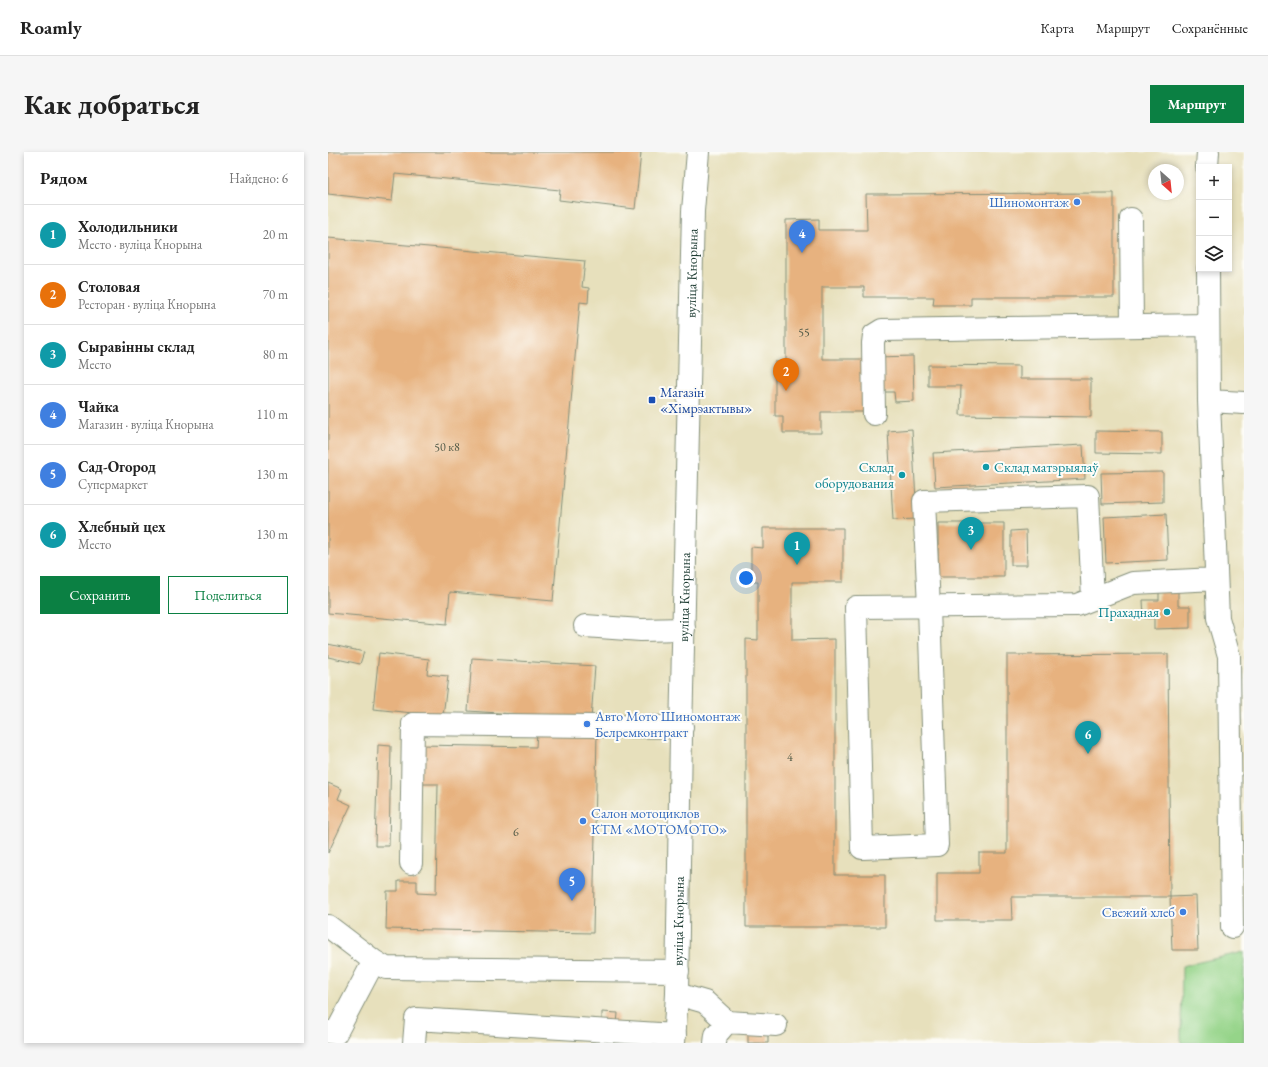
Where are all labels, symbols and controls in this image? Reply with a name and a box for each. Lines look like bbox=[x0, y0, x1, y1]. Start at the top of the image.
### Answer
text: Roamly bbox=[20, 15, 82, 40]
text: Карта bbox=[1041, 19, 1074, 37]
text: Маршрут bbox=[1096, 19, 1150, 37]
text: Сохранённые bbox=[1172, 19, 1248, 37]
button: Маршрут bbox=[1150, 85, 1244, 123]
text: Как добраться bbox=[24, 86, 200, 122]
north arrow bbox=[1148, 164, 1184, 200]
map controls bbox=[1196, 164, 1232, 272]
button: + bbox=[1196, 164, 1232, 200]
text: Рядом bbox=[40, 167, 88, 189]
text: Найдено: 6 bbox=[229, 170, 288, 187]
place label: Шиномонтаж bbox=[989, 193, 1069, 211]
marker: Шиномонтаж bbox=[1072, 197, 1082, 207]
button: − bbox=[1196, 200, 1232, 236]
text: Холодильники bbox=[78, 217, 178, 236]
pin: 4 bbox=[789, 220, 815, 253]
text: 1 bbox=[50, 226, 56, 243]
text: 20 m bbox=[263, 226, 288, 243]
street label: вуліца Кнорына bbox=[682, 228, 702, 318]
text: Место · вуліца Кнорына bbox=[78, 236, 202, 253]
button: layers bbox=[1196, 236, 1232, 272]
text: Столовая bbox=[78, 277, 140, 296]
text: 2 bbox=[50, 286, 56, 303]
text: 70 m bbox=[263, 286, 288, 303]
text: Ресторан · вуліца Кнорына bbox=[78, 296, 216, 313]
house number: 55 bbox=[798, 324, 810, 340]
text: Сыравінны склад bbox=[78, 337, 195, 356]
text: 3 bbox=[50, 346, 56, 363]
text: 80 m bbox=[263, 346, 288, 363]
text: Место bbox=[78, 356, 111, 373]
pin: 2 bbox=[773, 358, 799, 391]
place label: Магазін «Хімрэактывы» bbox=[660, 383, 752, 417]
marker: Магазін «Хімрэактывы» bbox=[647, 395, 657, 405]
text: Чайка bbox=[78, 397, 119, 416]
text: 4 bbox=[50, 406, 56, 423]
text: 110 m bbox=[257, 406, 288, 423]
text: Магазин · вуліца Кнорына bbox=[78, 416, 214, 433]
house number: 50 к8 bbox=[434, 439, 460, 455]
text: Сад-Огород bbox=[78, 457, 156, 476]
place label: Склад оборудования bbox=[815, 458, 895, 492]
place label: Склад матэрыялаў bbox=[994, 458, 1099, 476]
marker: Склад матэрыялаў bbox=[981, 462, 991, 472]
text: 5 bbox=[50, 466, 56, 483]
text: 130 m bbox=[257, 466, 288, 483]
marker: Склад оборудования bbox=[897, 470, 907, 480]
text: Супермаркет bbox=[78, 476, 148, 493]
text: Хлебный цех bbox=[78, 517, 166, 536]
pin: 3 bbox=[958, 517, 984, 550]
text: 6 bbox=[50, 526, 56, 543]
text: 130 m bbox=[257, 526, 288, 543]
pin: 1 bbox=[784, 532, 810, 565]
text: Место bbox=[78, 536, 111, 553]
street label: вуліца Кнорына bbox=[674, 552, 694, 642]
your location bbox=[736, 568, 756, 588]
button: Сохранить bbox=[40, 576, 160, 614]
button: Поделиться bbox=[168, 576, 288, 614]
place label: Прахадная bbox=[1098, 603, 1159, 621]
marker: Прахадная bbox=[1162, 607, 1172, 617]
place label: Авто Мото Шиномонтаж Белремконтракт bbox=[594, 707, 741, 741]
marker: Авто Мото Шиномонтаж Белремконтракт bbox=[582, 719, 592, 729]
pin: 6 bbox=[1075, 721, 1101, 754]
house number: 4 bbox=[787, 749, 793, 765]
place label: Салон мотоциклов КТМ «МОТОМОТО» bbox=[591, 804, 727, 838]
marker: Салон мотоциклов КТМ «МОТОМОТО» bbox=[578, 816, 588, 826]
house number: 6 bbox=[513, 824, 519, 840]
pin: 5 bbox=[559, 868, 585, 901]
street label: вуліца Кнорына bbox=[668, 876, 688, 966]
place label: Свежий хлеб bbox=[1102, 903, 1175, 921]
marker: Свежий хлеб bbox=[1178, 907, 1188, 917]

